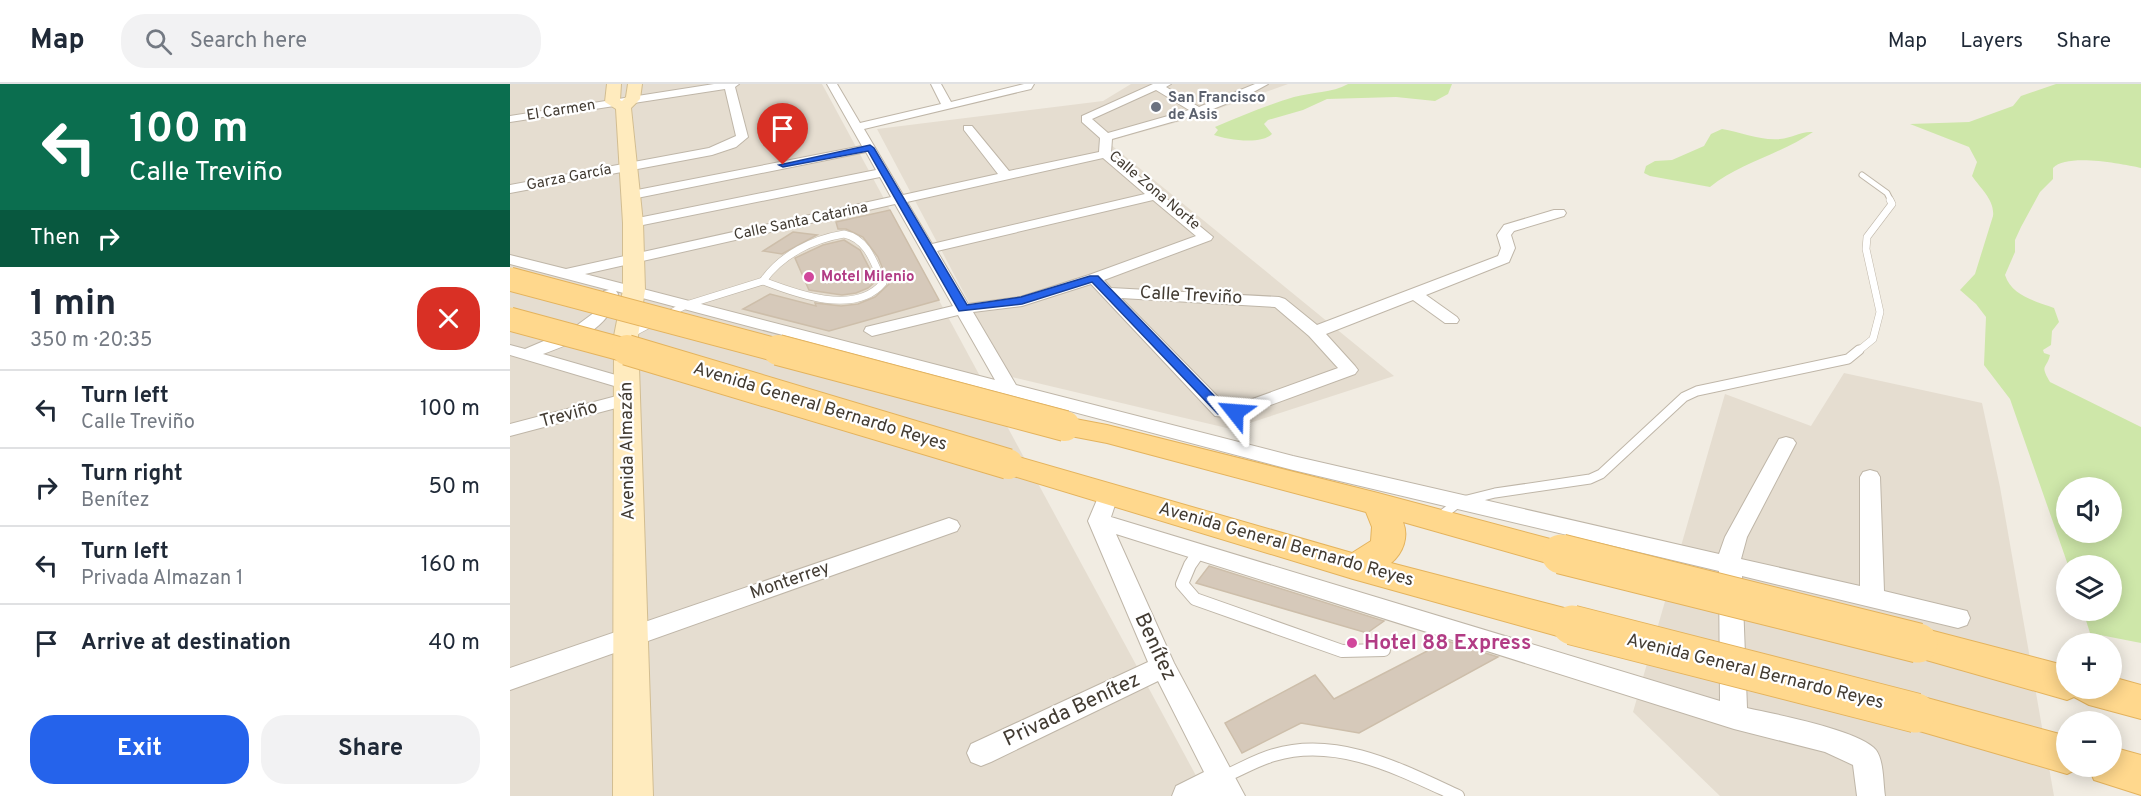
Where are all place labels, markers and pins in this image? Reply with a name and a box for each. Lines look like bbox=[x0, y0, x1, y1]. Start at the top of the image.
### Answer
place label: San Francisco de Asis bbox=[1168, 89, 1265, 125]
marker: San Francisco de Asis bbox=[1149, 100, 1163, 114]
pin bbox=[757, 103, 808, 165]
place label: Motel Milenio bbox=[821, 268, 915, 287]
marker: Motel Milenio bbox=[802, 270, 816, 284]
place label: Hotel 88 Express bbox=[1364, 630, 1531, 657]
marker: Hotel 88 Express bbox=[1345, 636, 1359, 650]

